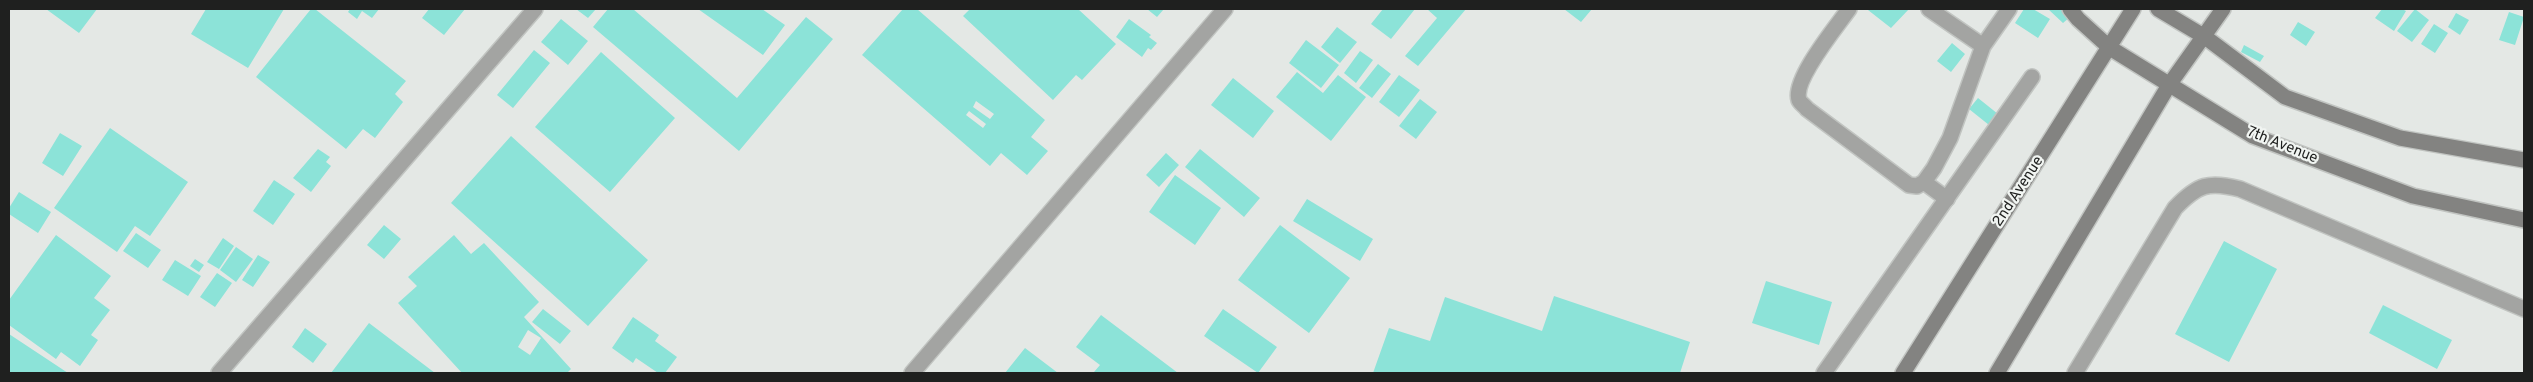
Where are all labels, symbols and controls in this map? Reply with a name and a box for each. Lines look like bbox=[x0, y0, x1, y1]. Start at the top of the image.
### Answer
street label: 7th Avenue bbox=[2244, 124, 2320, 168]
street label: 2nd Avenue bbox=[1990, 154, 2048, 230]

